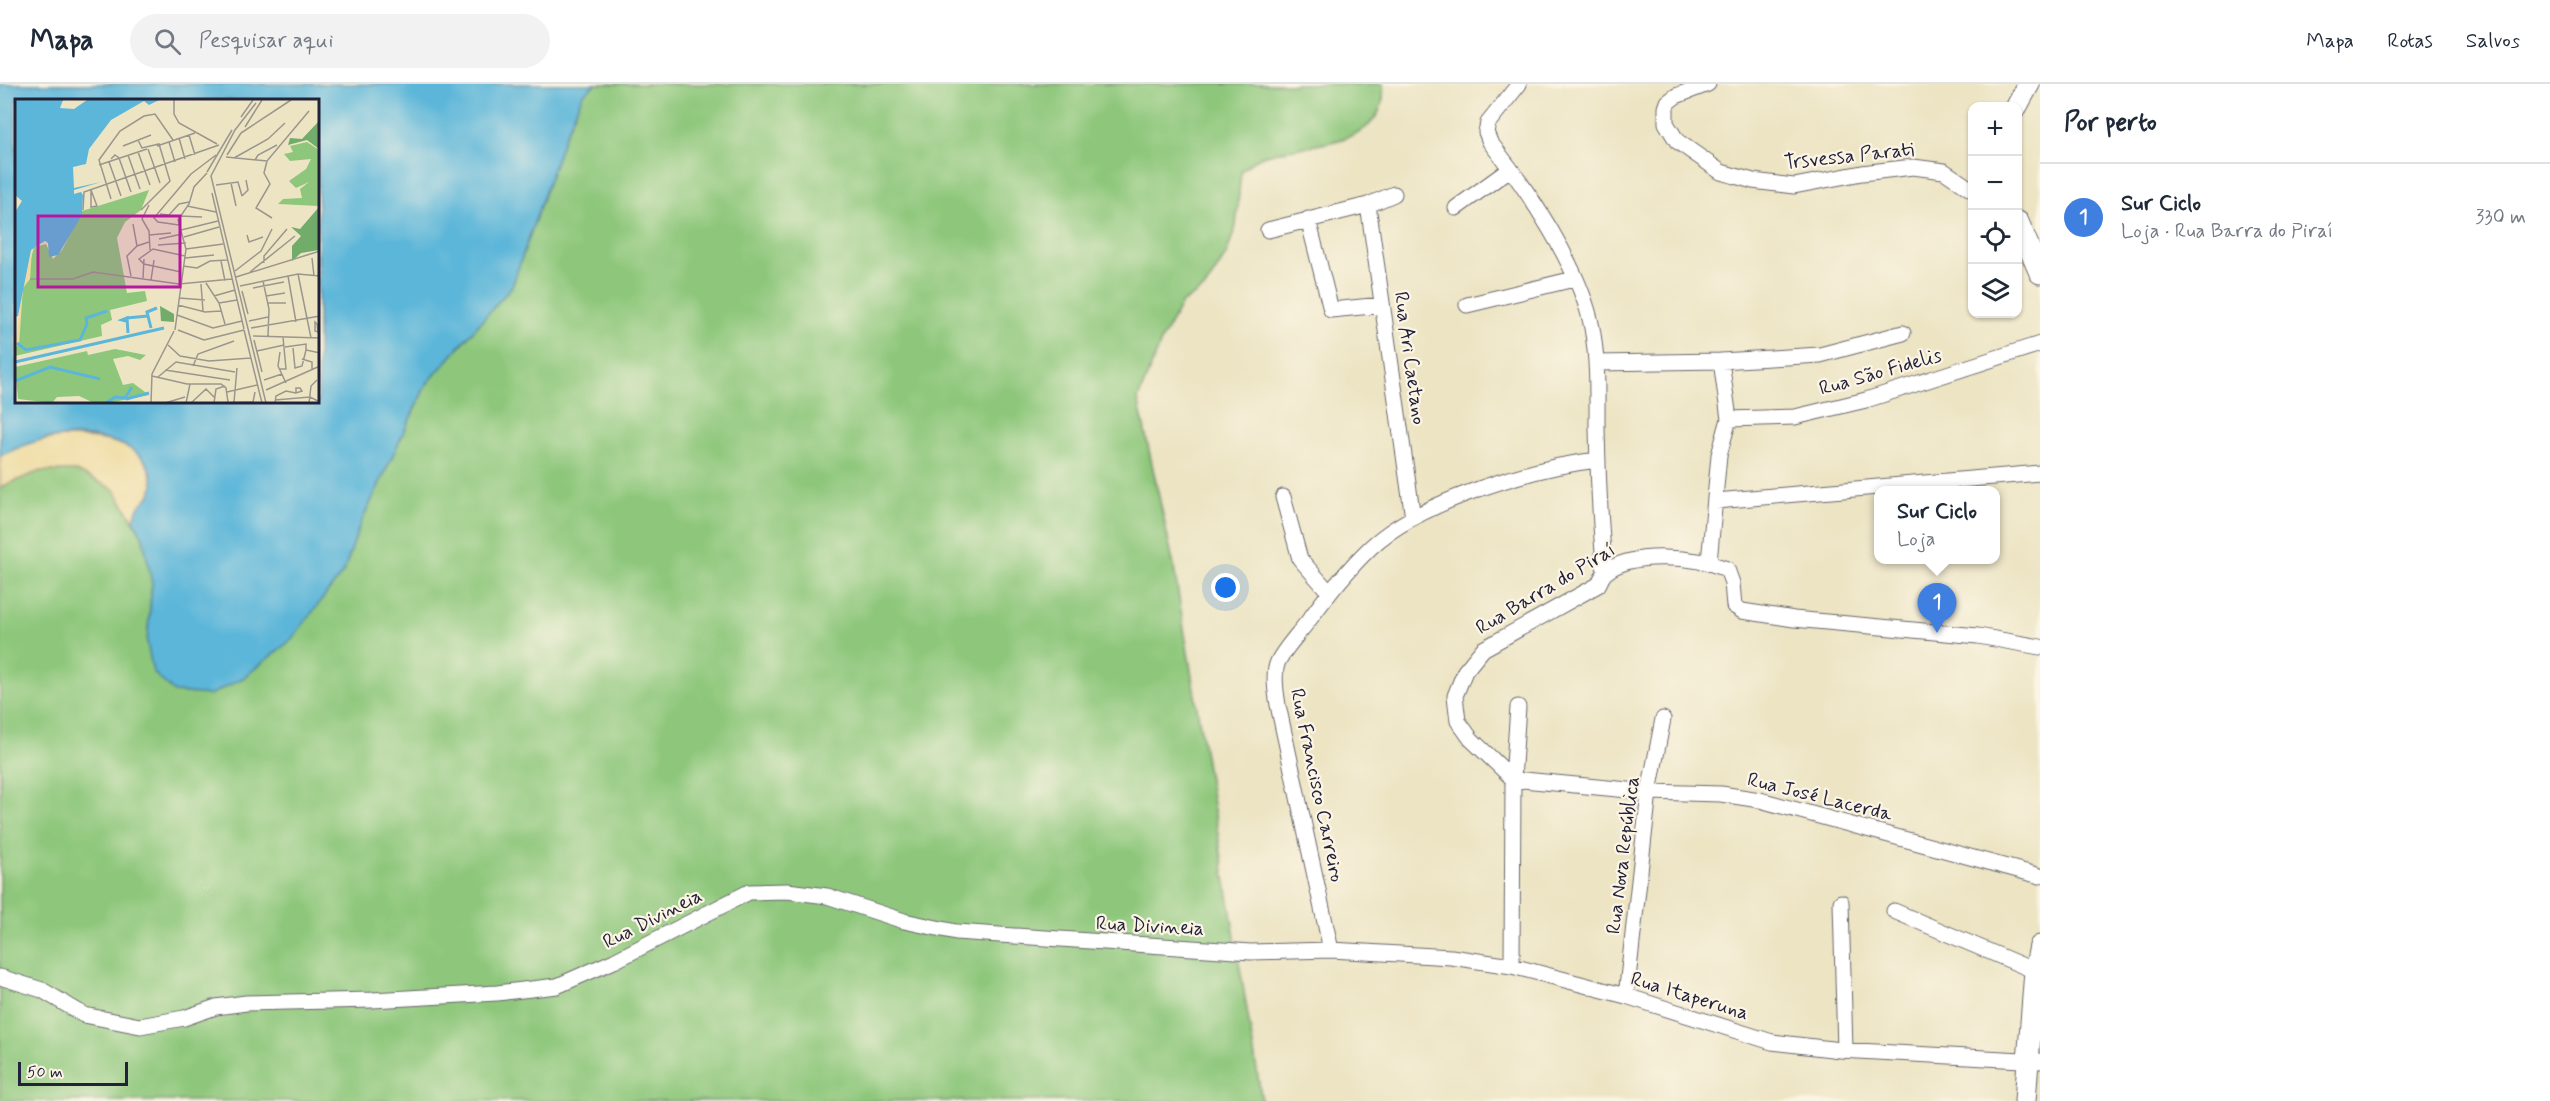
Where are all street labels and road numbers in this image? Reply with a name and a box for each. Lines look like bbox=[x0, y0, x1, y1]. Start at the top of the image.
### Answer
street label: Trsvessa Parati bbox=[1783, 136, 1916, 177]
street label: Rua Ari Caetano bbox=[1387, 290, 1432, 427]
street label: Rua São Fidelis bbox=[1816, 342, 1945, 403]
street label: Rua Barra do Piraí bbox=[1471, 537, 1621, 642]
street label: Rua Francisco Carreiro bbox=[1283, 686, 1350, 885]
street label: Rua José Lacerda bbox=[1744, 766, 1896, 829]
street label: Rua Nova República bbox=[1600, 775, 1647, 936]
street label: Rua Divineia bbox=[598, 883, 707, 956]
street label: Rua Divineia bbox=[1095, 910, 1205, 943]
street label: Rua Itaperuna bbox=[1627, 966, 1752, 1027]

